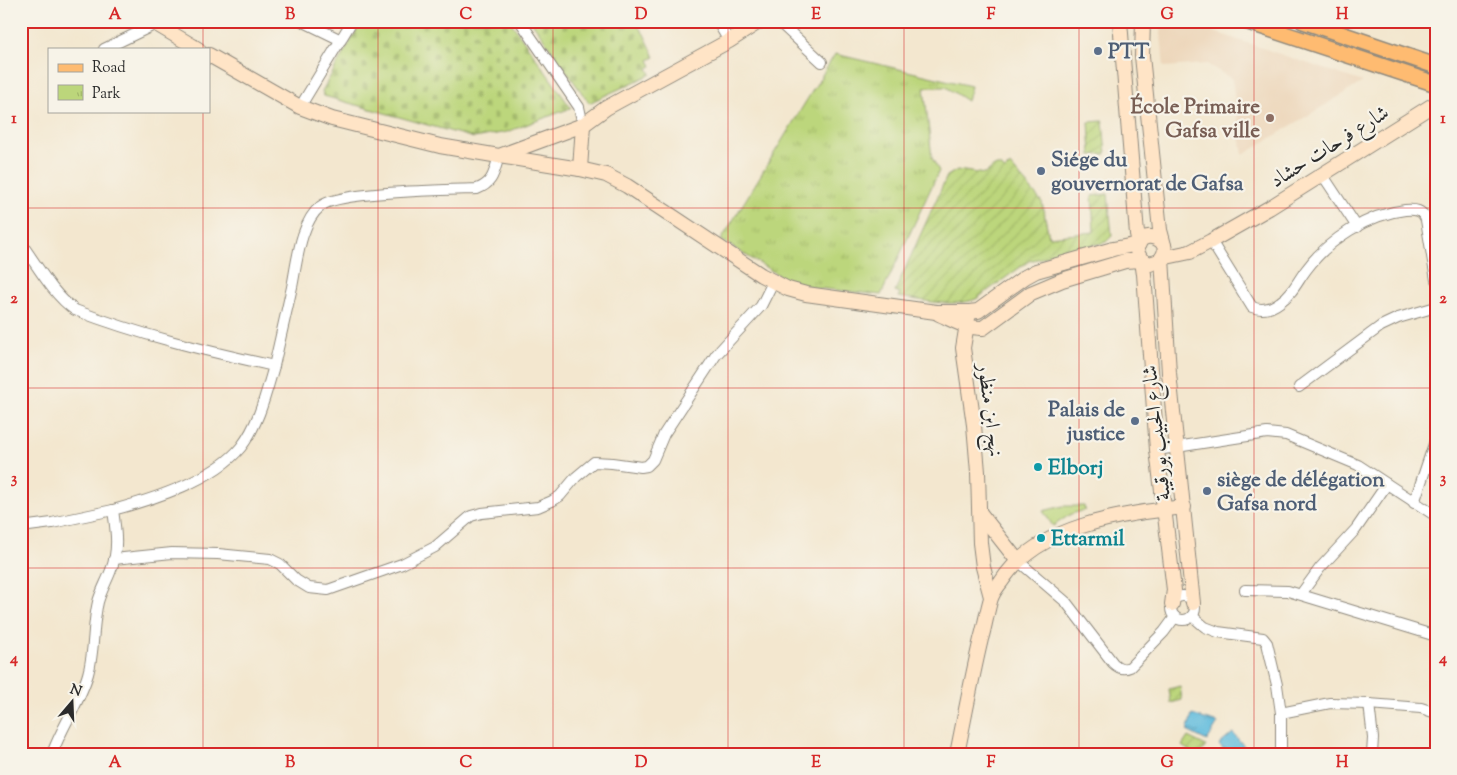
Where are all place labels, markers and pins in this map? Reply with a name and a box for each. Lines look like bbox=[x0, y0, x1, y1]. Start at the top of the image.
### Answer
place label: PTT bbox=[1108, 38, 1150, 68]
marker: PTT bbox=[1092, 45, 1104, 57]
place label: École Primaire Gafsa ville bbox=[1131, 93, 1260, 147]
marker: École Primaire Gafsa ville bbox=[1264, 112, 1276, 124]
place label: Siége du gouvernorat de Gafsa bbox=[1051, 146, 1244, 200]
marker: Siége du gouvernorat de Gafsa bbox=[1035, 165, 1047, 177]
place label: Palais de justice bbox=[1048, 396, 1125, 450]
marker: Palais de justice bbox=[1129, 415, 1141, 427]
place label: Elborj bbox=[1048, 454, 1103, 484]
marker: Elborj bbox=[1032, 461, 1044, 473]
place label: siège de délégation Gafsa nord bbox=[1217, 466, 1385, 520]
marker: siège de délégation Gafsa nord bbox=[1201, 485, 1213, 497]
place label: Ettarmil bbox=[1051, 525, 1125, 555]
marker: Ettarmil bbox=[1035, 532, 1047, 544]

